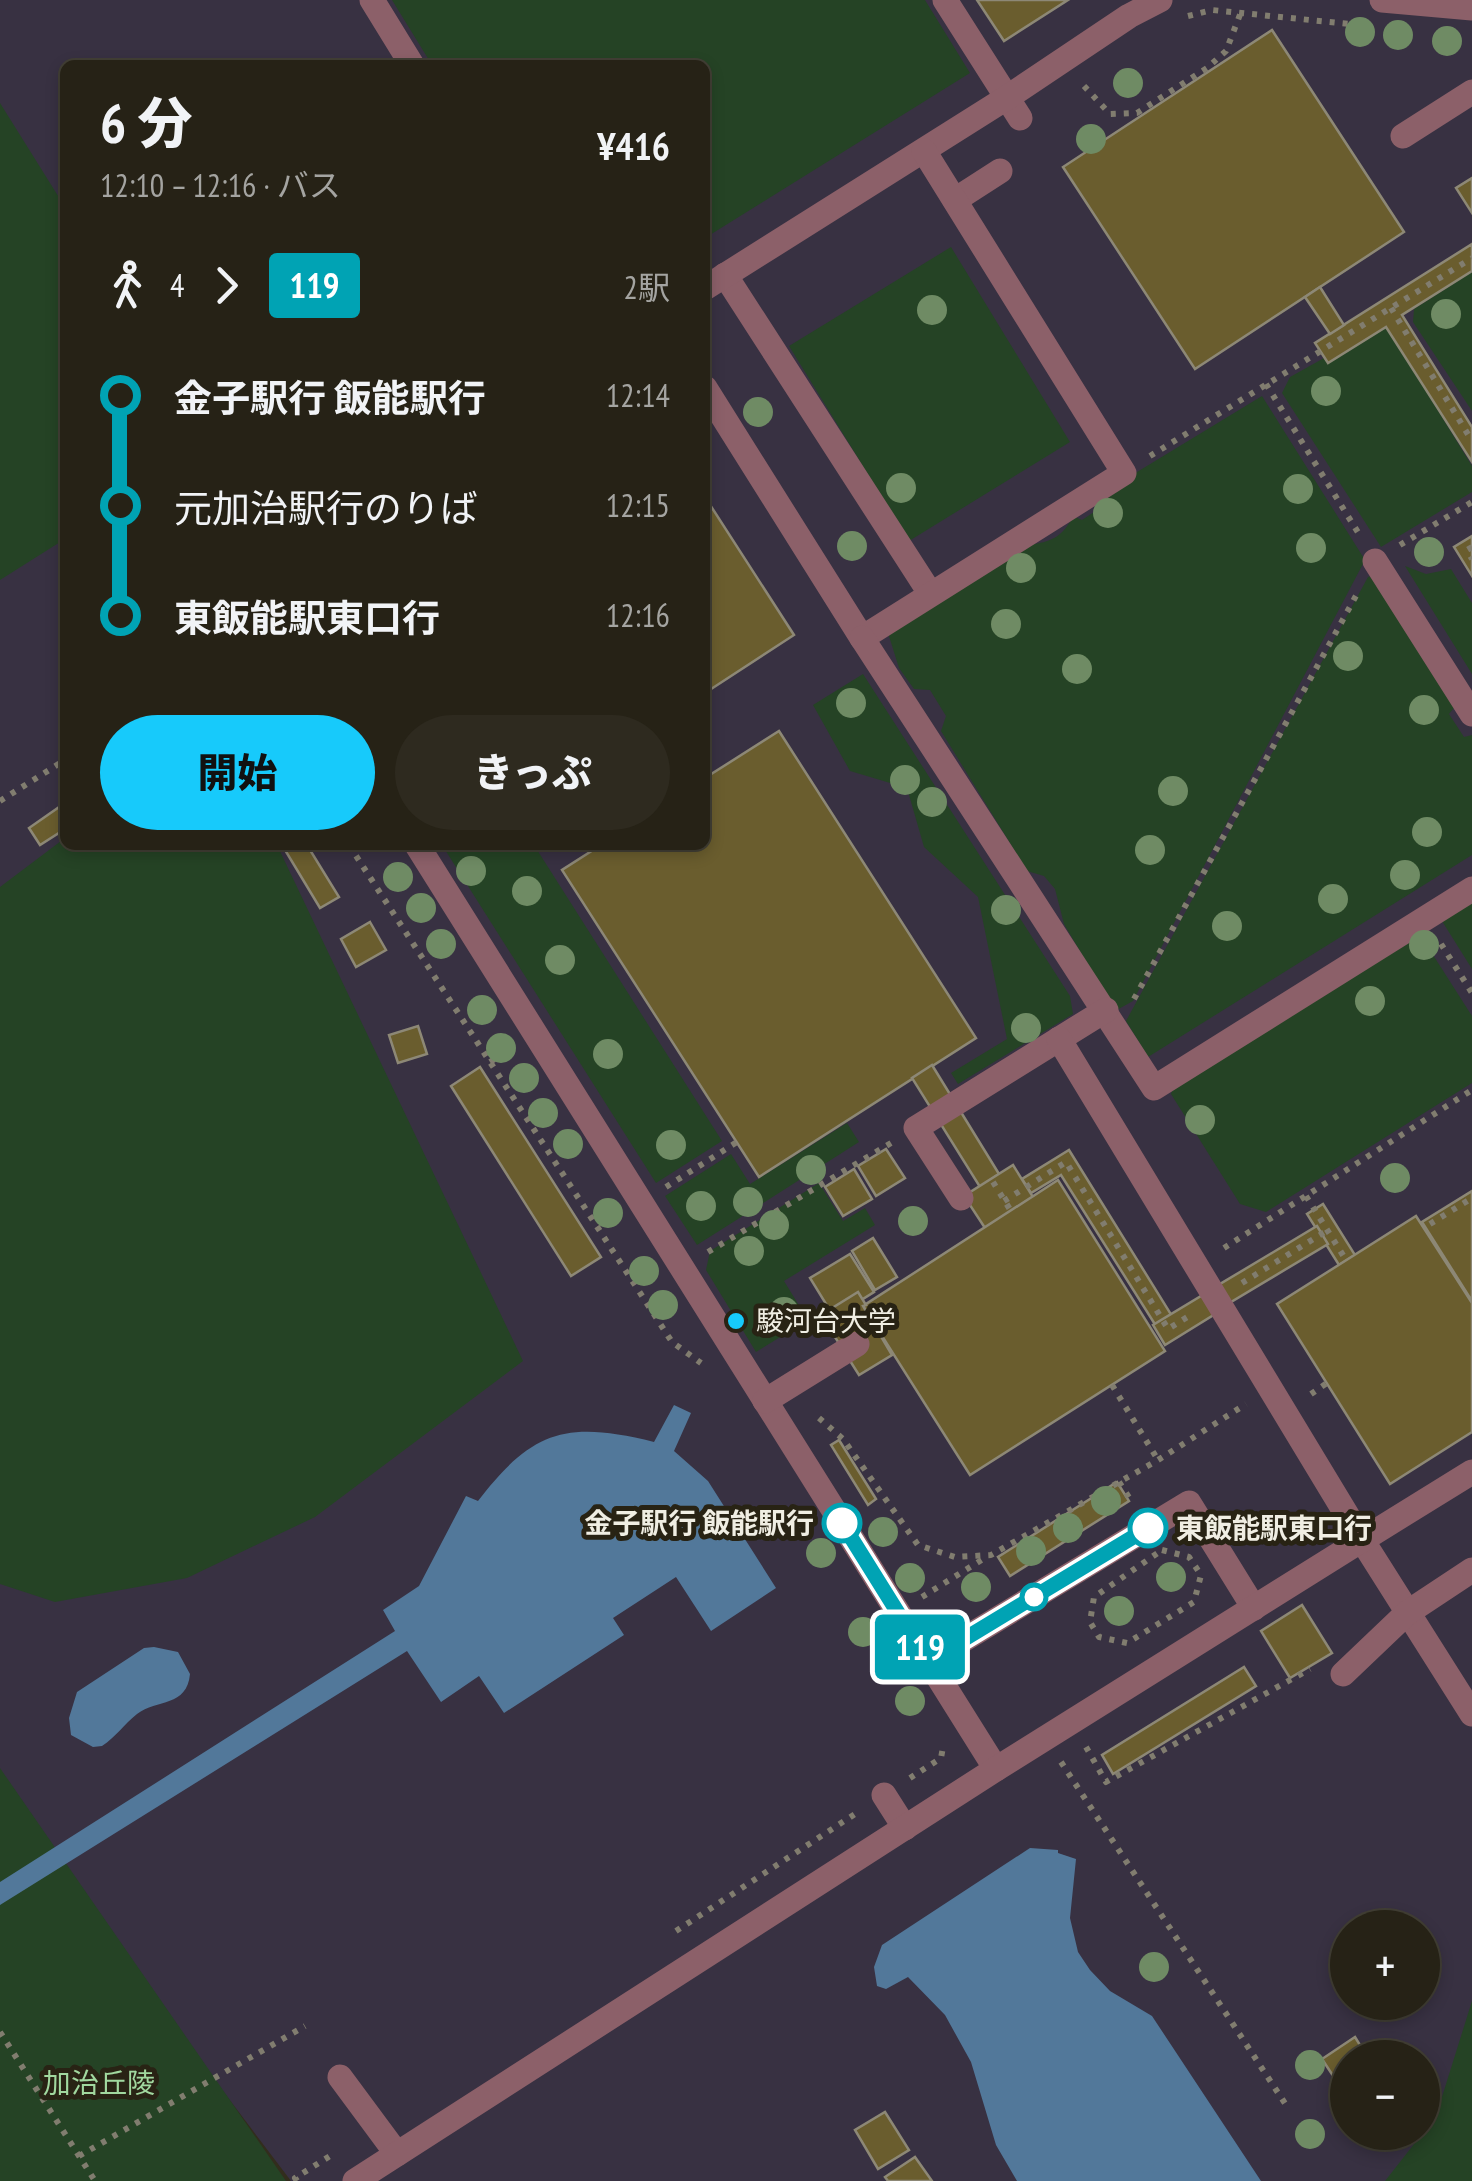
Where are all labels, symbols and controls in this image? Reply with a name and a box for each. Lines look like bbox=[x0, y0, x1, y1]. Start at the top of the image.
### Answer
text: 6 分 bbox=[100, 87, 193, 158]
text: ¥416 bbox=[597, 121, 670, 170]
text: 12:10 – 12:16 · バス bbox=[100, 164, 341, 206]
icon: walk bbox=[100, 258, 155, 313]
icon: forward bbox=[199, 258, 254, 313]
text: 119 bbox=[289, 262, 340, 308]
text: 4 bbox=[170, 264, 184, 306]
text: 2駅 bbox=[624, 266, 670, 308]
text: 金子駅行 飯能駅行 bbox=[174, 373, 486, 422]
text: 12:14 bbox=[606, 374, 670, 416]
text: 元加治駅行のりば bbox=[174, 483, 478, 532]
text: 12:15 bbox=[606, 484, 670, 526]
text: 東飯能駅東口行 bbox=[174, 593, 440, 642]
text: 12:16 bbox=[606, 594, 670, 636]
button: 開始 bbox=[100, 715, 375, 830]
button: きっぷ bbox=[395, 715, 670, 830]
place label: 駿河台大学 bbox=[756, 1302, 896, 1339]
marker: 駿河台大学 bbox=[725, 1310, 747, 1332]
place label: 金子駅行 飯能駅行 bbox=[584, 1504, 814, 1541]
marker: 金子駅行 飯能駅行 bbox=[823, 1504, 861, 1542]
marker: 東飯能駅東口行 bbox=[1129, 1509, 1167, 1547]
place label: 東飯能駅東口行 bbox=[1176, 1509, 1372, 1546]
unlabelled marker bbox=[1021, 1584, 1047, 1610]
line badge: 119 bbox=[862, 1614, 978, 1680]
text: 119 bbox=[895, 1624, 945, 1670]
map controls bbox=[1330, 1910, 1440, 2150]
button: + bbox=[1330, 1910, 1440, 2020]
button: − bbox=[1330, 2040, 1440, 2150]
park label: 加治丘陵 bbox=[43, 2064, 155, 2101]

